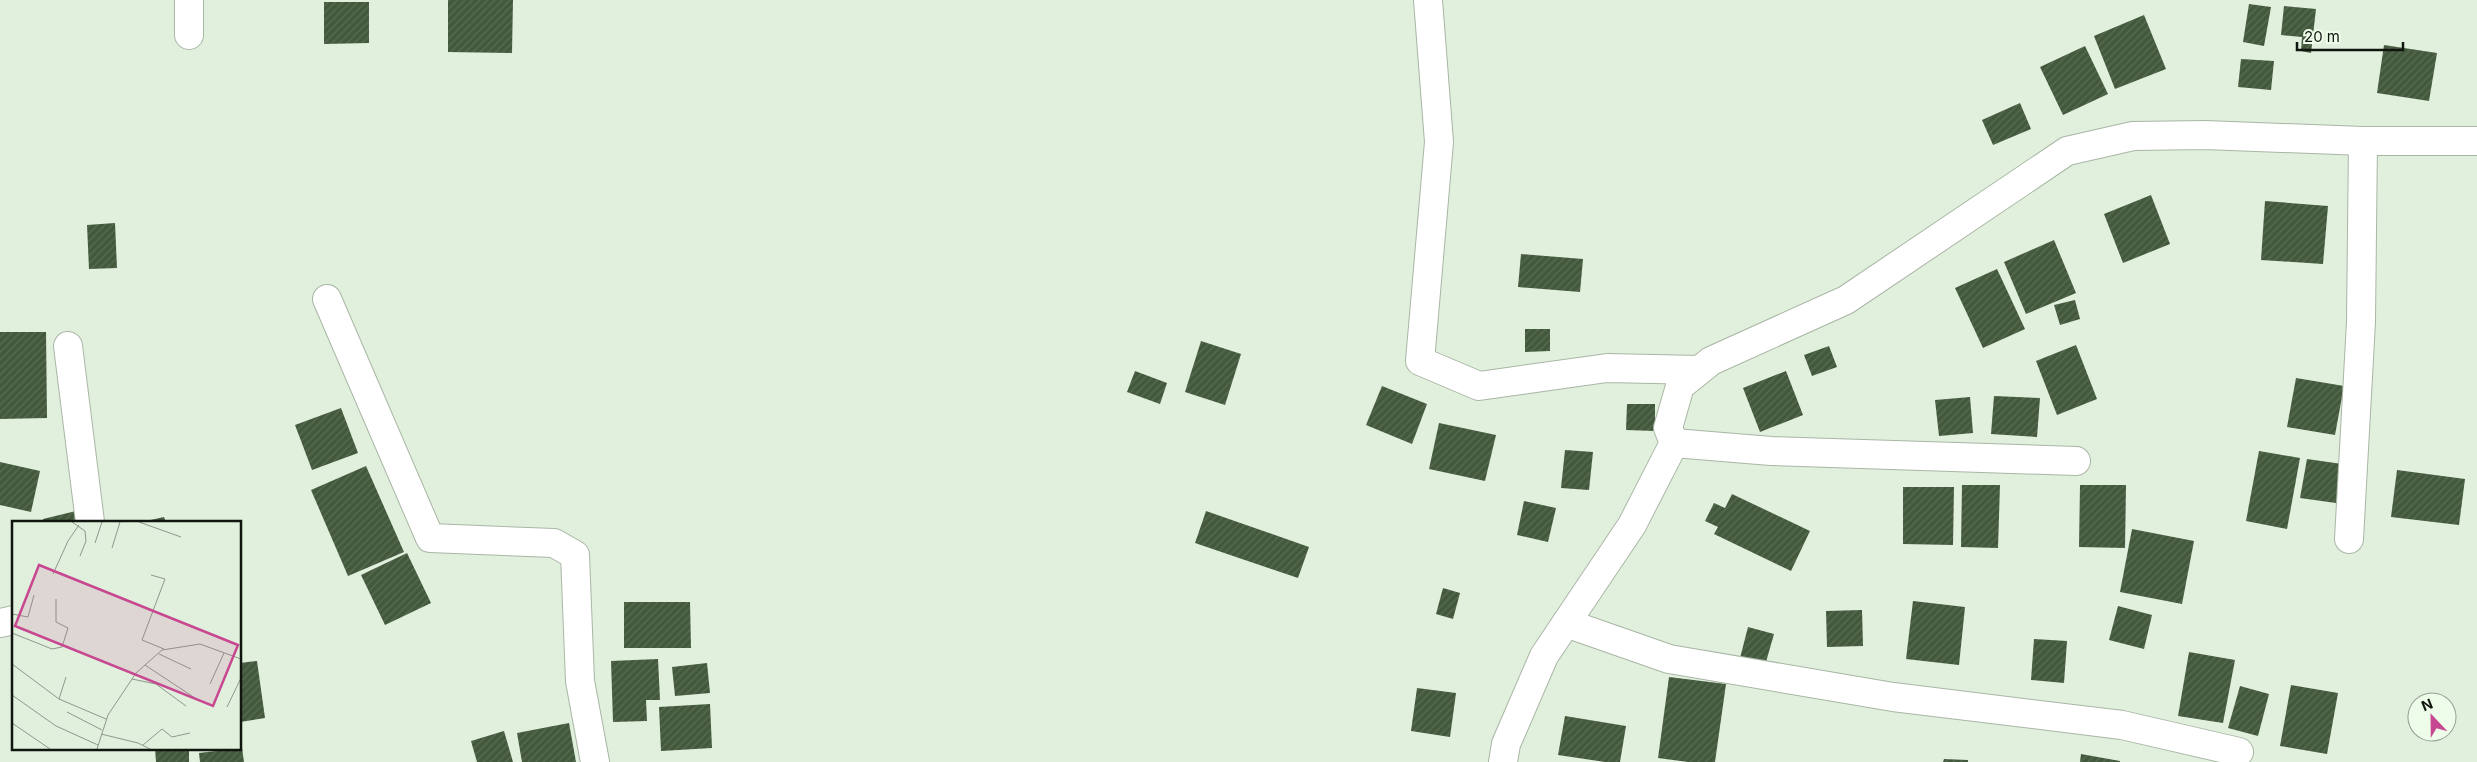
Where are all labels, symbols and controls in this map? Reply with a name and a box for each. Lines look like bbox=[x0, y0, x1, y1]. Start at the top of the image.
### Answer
scale bar bbox=[2297, 20, 2403, 52]
text: 20 m bbox=[2304, 27, 2340, 46]
inset map bbox=[12, 521, 241, 750]
north arrow bbox=[2407, 692, 2457, 742]
text: N bbox=[2419, 695, 2435, 714]

